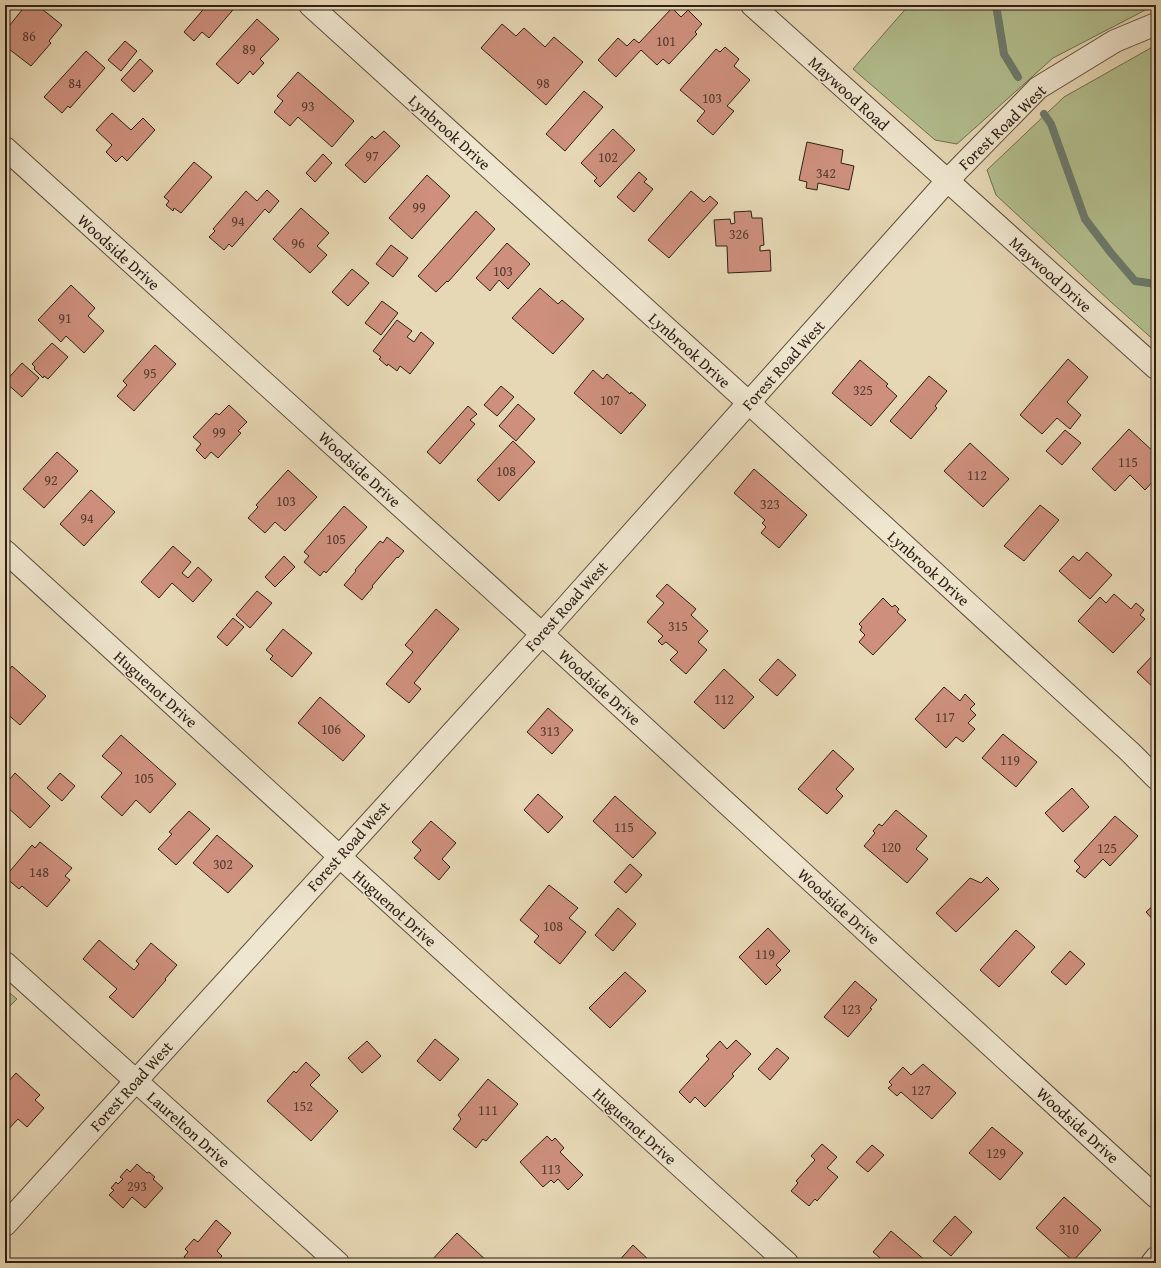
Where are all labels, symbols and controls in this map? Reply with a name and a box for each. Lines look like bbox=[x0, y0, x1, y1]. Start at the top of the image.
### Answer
house number: 86 bbox=[22, 26, 36, 46]
house number: 101 bbox=[656, 31, 676, 51]
house number: 89 bbox=[242, 39, 256, 59]
street label: Maywood Road bbox=[803, 50, 895, 136]
house number: 84 bbox=[68, 73, 82, 93]
house number: 98 bbox=[536, 73, 550, 93]
street label: Forest Road West bbox=[953, 78, 1052, 175]
house number: 103 bbox=[702, 88, 722, 108]
street label: Lynbrook Drive bbox=[404, 89, 496, 175]
house number: 93 bbox=[301, 96, 315, 116]
house number: 97 bbox=[365, 146, 379, 166]
house number: 102 bbox=[598, 147, 618, 167]
house number: 342 bbox=[816, 163, 836, 183]
house number: 99 bbox=[412, 197, 426, 217]
street label: Woodside Drive bbox=[72, 208, 166, 296]
house number: 94 bbox=[231, 211, 245, 231]
house number: 326 bbox=[729, 224, 749, 244]
street label: Maywood Drive bbox=[1004, 230, 1098, 318]
house number: 96 bbox=[291, 233, 305, 253]
house number: 103 bbox=[493, 261, 513, 281]
street label: Lynbrook Drive bbox=[644, 307, 736, 393]
house number: 91 bbox=[58, 308, 72, 328]
street label: Forest Road West bbox=[736, 314, 830, 415]
house number: 95 bbox=[143, 363, 157, 383]
house number: 325 bbox=[853, 380, 873, 400]
house number: 107 bbox=[600, 390, 620, 410]
house number: 99 bbox=[212, 422, 226, 442]
street label: Woodside Drive bbox=[313, 425, 407, 513]
house number: 115 bbox=[1118, 452, 1138, 472]
house number: 108 bbox=[496, 461, 516, 481]
house number: 112 bbox=[967, 465, 987, 485]
house number: 92 bbox=[44, 470, 58, 490]
house number: 103 bbox=[276, 491, 296, 511]
house number: 323 bbox=[760, 494, 780, 514]
house number: 94 bbox=[80, 508, 94, 528]
street label: Lynbrook Drive bbox=[883, 525, 975, 611]
house number: 105 bbox=[326, 529, 346, 549]
street label: Forest Road West bbox=[519, 555, 613, 656]
house number: 315 bbox=[668, 616, 688, 636]
street label: Woodside Drive bbox=[553, 643, 647, 731]
street label: Huguenot Drive bbox=[109, 645, 203, 733]
house number: 112 bbox=[714, 689, 734, 709]
house number: 117 bbox=[935, 707, 955, 727]
house number: 106 bbox=[321, 719, 341, 739]
house number: 313 bbox=[540, 721, 560, 741]
house number: 119 bbox=[1000, 750, 1020, 770]
house number: 105 bbox=[134, 768, 154, 788]
street label: Forest Road West bbox=[301, 795, 395, 896]
house number: 115 bbox=[614, 817, 634, 837]
house number: 120 bbox=[881, 837, 901, 857]
house number: 125 bbox=[1097, 838, 1117, 858]
house number: 302 bbox=[213, 854, 233, 874]
house number: 148 bbox=[29, 862, 49, 882]
street label: Woodside Drive bbox=[792, 862, 886, 950]
street label: Huguenot Drive bbox=[348, 864, 442, 952]
house number: 108 bbox=[543, 916, 563, 936]
house number: 119 bbox=[755, 944, 775, 964]
house number: 123 bbox=[841, 999, 861, 1019]
street label: Forest Road West bbox=[84, 1035, 178, 1136]
house number: 127 bbox=[911, 1080, 931, 1100]
street label: Woodside Drive bbox=[1031, 1081, 1125, 1169]
street label: Huguenot Drive bbox=[588, 1082, 682, 1170]
street label: Laurelton Drive bbox=[142, 1085, 236, 1173]
house number: 152 bbox=[293, 1096, 313, 1116]
house number: 111 bbox=[478, 1100, 498, 1120]
house number: 129 bbox=[986, 1143, 1006, 1163]
house number: 113 bbox=[541, 1159, 561, 1179]
house number: 293 bbox=[127, 1176, 147, 1196]
house number: 310 bbox=[1059, 1219, 1079, 1239]

